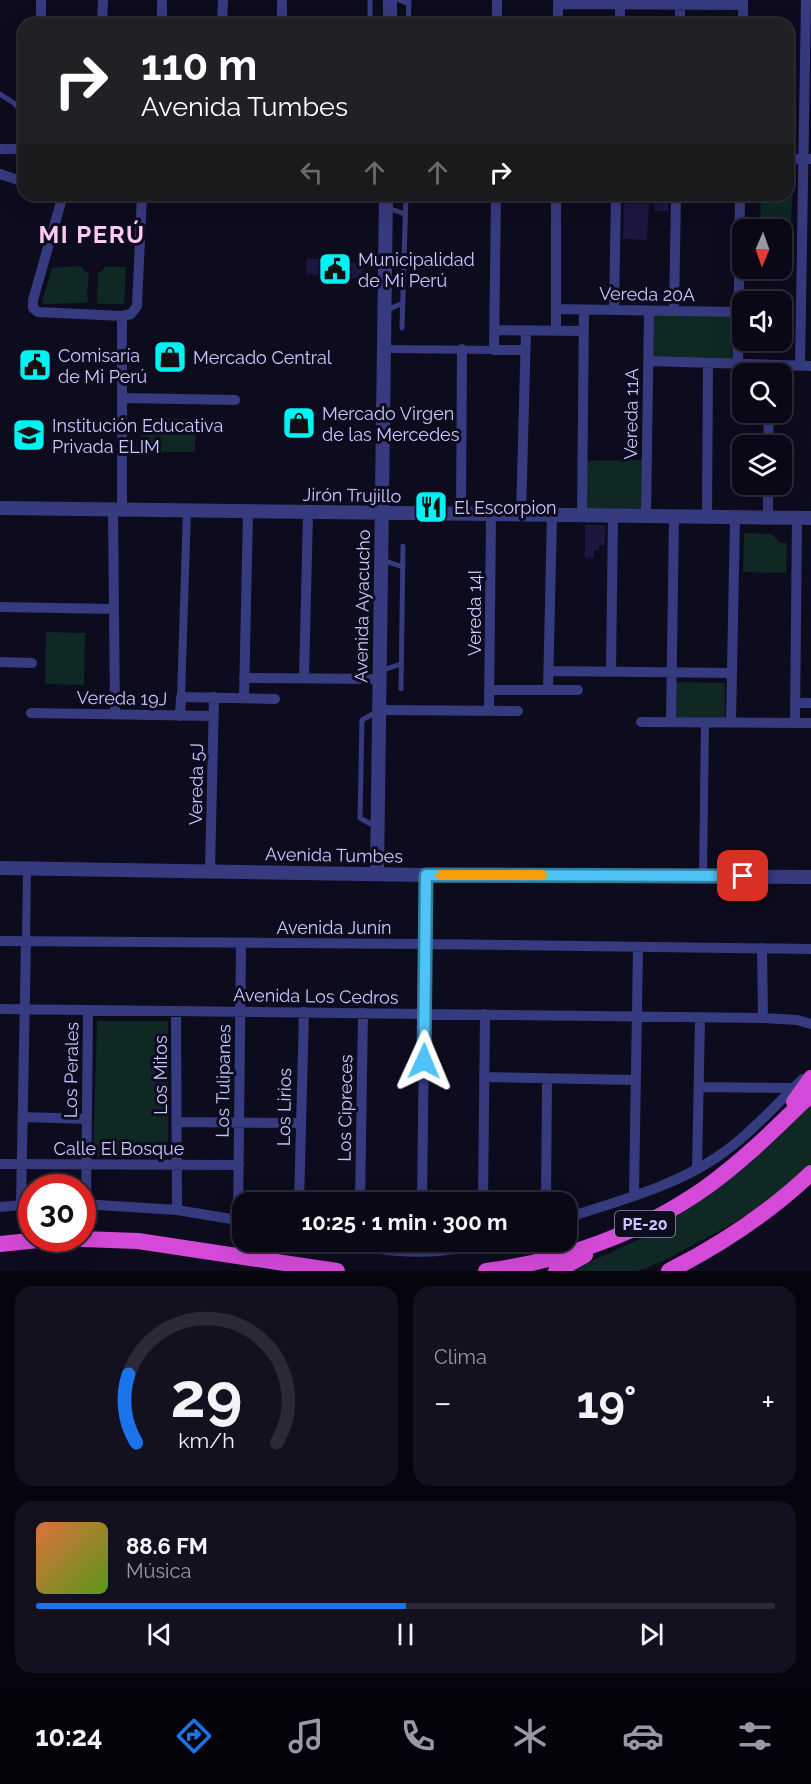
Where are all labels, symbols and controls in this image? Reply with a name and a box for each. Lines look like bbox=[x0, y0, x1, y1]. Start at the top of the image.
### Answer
text: 110 m bbox=[141, 41, 257, 90]
icon: right bbox=[42, 42, 120, 120]
text: Avenida Tumbes bbox=[141, 91, 348, 122]
icon: left bbox=[295, 156, 328, 189]
icon: ahead bbox=[358, 156, 391, 189]
icon: ahead bbox=[421, 156, 454, 189]
icon: right bbox=[484, 156, 517, 189]
north arrow bbox=[732, 219, 792, 279]
map controls bbox=[732, 219, 792, 495]
district label: MI PERÚ bbox=[38, 220, 146, 249]
place label: Municipalidad de Mi Perú bbox=[358, 249, 475, 291]
public building icon: Municipalidad de Mi Perú bbox=[317, 251, 353, 287]
street label: Vereda 20A bbox=[599, 283, 695, 305]
button: sound bbox=[732, 291, 792, 351]
shop icon: Mercado Central bbox=[152, 339, 188, 375]
place label: Comisaría de Mi Perú bbox=[58, 345, 147, 387]
public building icon: Comisaría de Mi Perú bbox=[17, 347, 53, 383]
place label: Mercado Central bbox=[193, 347, 332, 368]
button: search bbox=[732, 363, 792, 423]
street label: Vereda 11A bbox=[620, 368, 642, 460]
place label: Mercado Virgen de las Mercedes bbox=[322, 403, 460, 445]
shop icon: Mercado Virgen de las Mercedes bbox=[281, 405, 317, 441]
place label: Institución Educativa Privada ELIM bbox=[52, 415, 223, 457]
school or university icon: Institución Educativa Privada ELIM bbox=[11, 417, 47, 453]
button: layers bbox=[732, 435, 792, 495]
street label: Jirón Trujillo bbox=[302, 484, 402, 506]
restaurant icon: El Escorpion bbox=[413, 489, 449, 525]
place label: El Escorpion bbox=[454, 497, 557, 518]
street label: Avenida Ayacucho bbox=[350, 529, 374, 683]
street label: Vereda 14I bbox=[464, 570, 485, 656]
street label: Vereda 19J bbox=[76, 687, 168, 709]
street label: Vereda 5J bbox=[185, 743, 207, 825]
street label: Avenida Tumbes bbox=[265, 843, 403, 867]
pin bbox=[717, 850, 768, 901]
icon: arrive bbox=[726, 859, 759, 892]
street label: Avenida Junín bbox=[276, 917, 392, 938]
street label: Avenida Los Cedros bbox=[233, 984, 399, 1008]
street label: Los Perales bbox=[60, 1021, 82, 1118]
street label: Los Tulipanes bbox=[212, 1024, 234, 1138]
position arrow bbox=[392, 1029, 456, 1093]
street label: Los Mitos bbox=[150, 1035, 171, 1115]
street label: Los Cipreces bbox=[334, 1054, 356, 1162]
street label: Los Lirios bbox=[273, 1067, 295, 1146]
street label: Calle El Bosque bbox=[54, 1138, 185, 1159]
speed limit sign: 30 bbox=[18, 1174, 96, 1252]
text: 10:25 · 1 min · 300 m bbox=[301, 1209, 508, 1235]
road number: PE-20 bbox=[615, 1211, 675, 1237]
text: Clima bbox=[434, 1345, 487, 1369]
text: 29 bbox=[171, 1358, 242, 1432]
text: 19° bbox=[576, 1376, 637, 1429]
text: − bbox=[434, 1383, 452, 1422]
text: + bbox=[761, 1383, 775, 1422]
text: km/h bbox=[178, 1428, 235, 1453]
text: 88.6 FM bbox=[126, 1533, 208, 1559]
text: Música bbox=[126, 1559, 191, 1583]
icon: previous bbox=[143, 1618, 176, 1651]
icon: pause bbox=[389, 1618, 422, 1651]
icon: next bbox=[635, 1618, 668, 1651]
icon: directions bbox=[173, 1715, 215, 1757]
icon: music bbox=[285, 1715, 327, 1757]
icon: phone bbox=[397, 1715, 439, 1757]
icon: climate bbox=[509, 1715, 551, 1757]
icon: car bbox=[622, 1715, 664, 1757]
icon: filters bbox=[734, 1715, 776, 1757]
text: 10:24 bbox=[35, 1721, 102, 1752]

